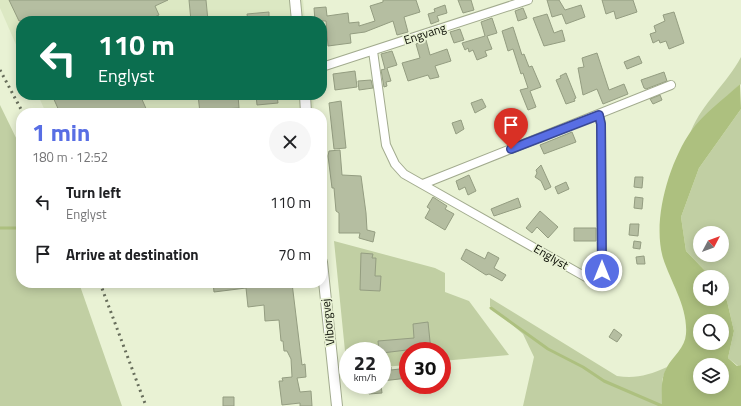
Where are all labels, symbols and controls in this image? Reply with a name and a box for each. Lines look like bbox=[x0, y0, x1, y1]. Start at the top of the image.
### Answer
street label: Engvang bbox=[401, 18, 448, 49]
text: 110 m bbox=[98, 23, 175, 66]
icon: left bbox=[32, 32, 84, 84]
text: Englyst bbox=[98, 62, 154, 89]
pin bbox=[494, 108, 528, 149]
text: 1 min bbox=[32, 114, 90, 150]
icon: arrive bbox=[500, 114, 522, 136]
button: close bbox=[269, 121, 311, 163]
text: 180 m · 12:52 bbox=[32, 147, 108, 167]
text: Turn left bbox=[66, 181, 121, 204]
icon: left bbox=[32, 191, 54, 213]
text: 110 m bbox=[270, 191, 311, 214]
text: Englyst bbox=[66, 204, 107, 224]
north arrow bbox=[693, 226, 729, 262]
map controls bbox=[693, 226, 729, 394]
street label: Englyst bbox=[530, 239, 573, 275]
icon: arrive bbox=[32, 243, 54, 265]
text: Arrive at destination bbox=[66, 243, 199, 266]
text: 70 m bbox=[278, 243, 311, 266]
position arrow bbox=[581, 250, 623, 292]
button: sound bbox=[693, 270, 729, 306]
street label: Viborgvej bbox=[316, 298, 339, 346]
button: search bbox=[693, 314, 729, 350]
speed limit sign: 30 bbox=[399, 342, 451, 394]
text: 22 bbox=[354, 347, 376, 378]
button: layers bbox=[693, 358, 729, 394]
text: km/h bbox=[354, 370, 376, 385]

